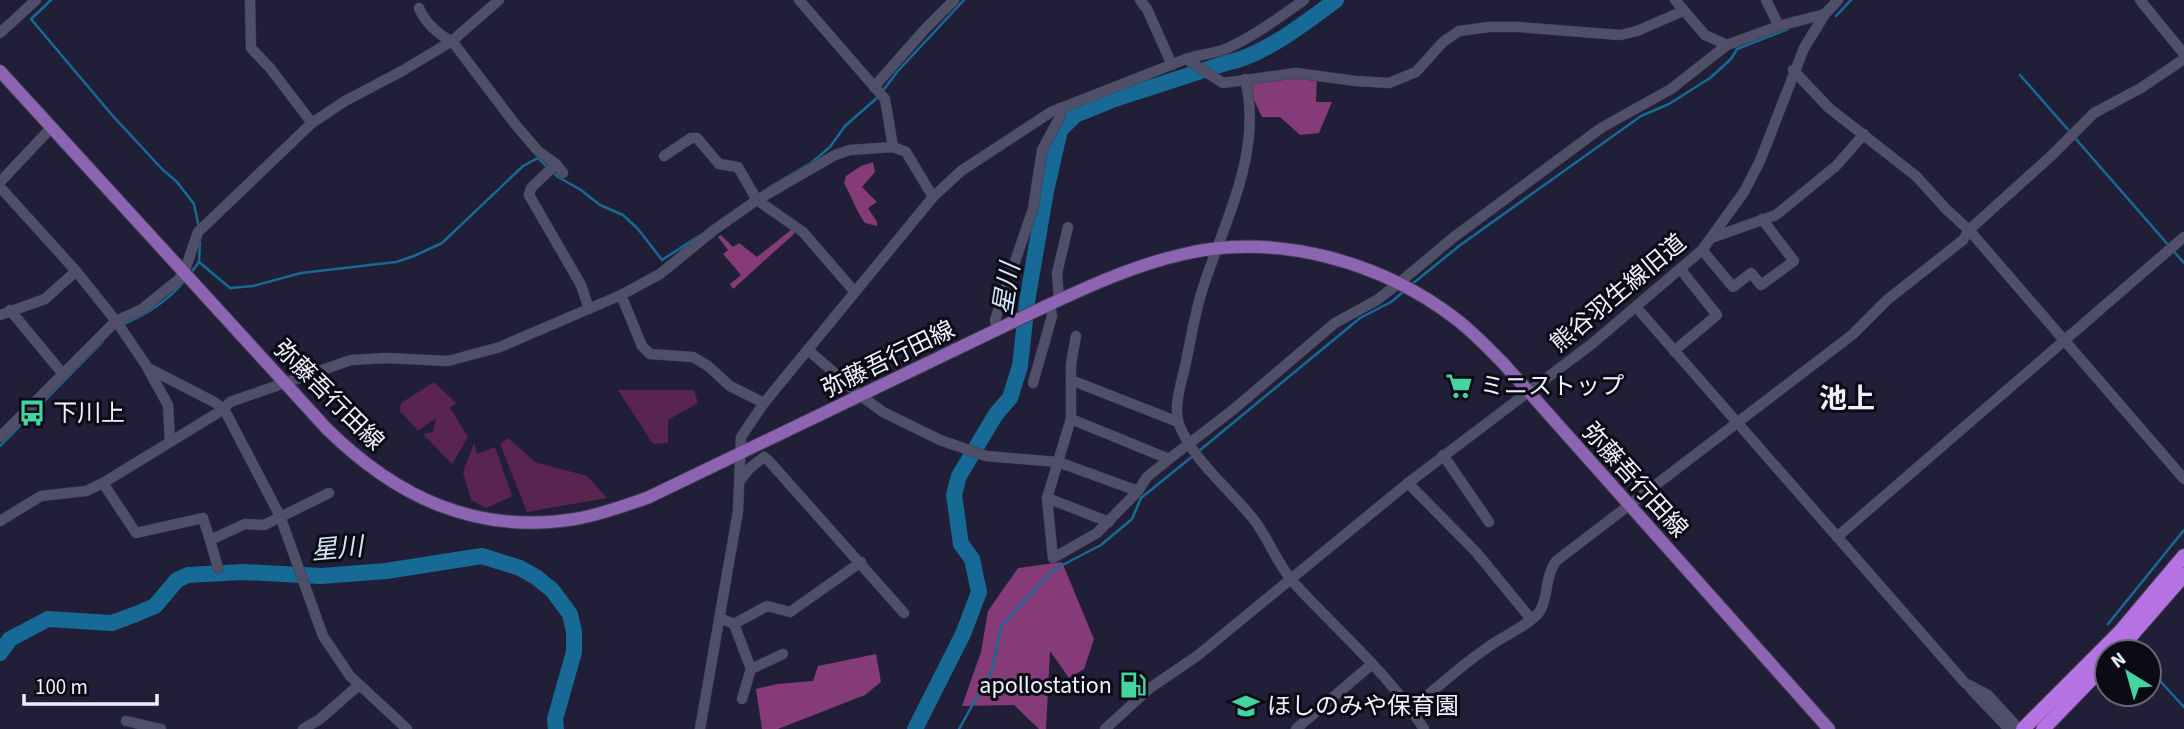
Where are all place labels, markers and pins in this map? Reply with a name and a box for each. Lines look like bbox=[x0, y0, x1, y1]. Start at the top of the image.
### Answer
place label: ミニストップ bbox=[1480, 369, 1624, 404]
supermarket icon: ミニストップ bbox=[1444, 371, 1474, 401]
place label: 下川上 bbox=[53, 396, 125, 431]
bus stop icon: 下川上 bbox=[17, 398, 47, 428]
place label: apollostation bbox=[979, 668, 1112, 703]
fuel station icon: apollostation bbox=[1118, 670, 1148, 700]
place label: ほしのみや保育園 bbox=[1267, 689, 1459, 724]
school or university icon: ほしのみや保育園 bbox=[1231, 691, 1261, 721]

